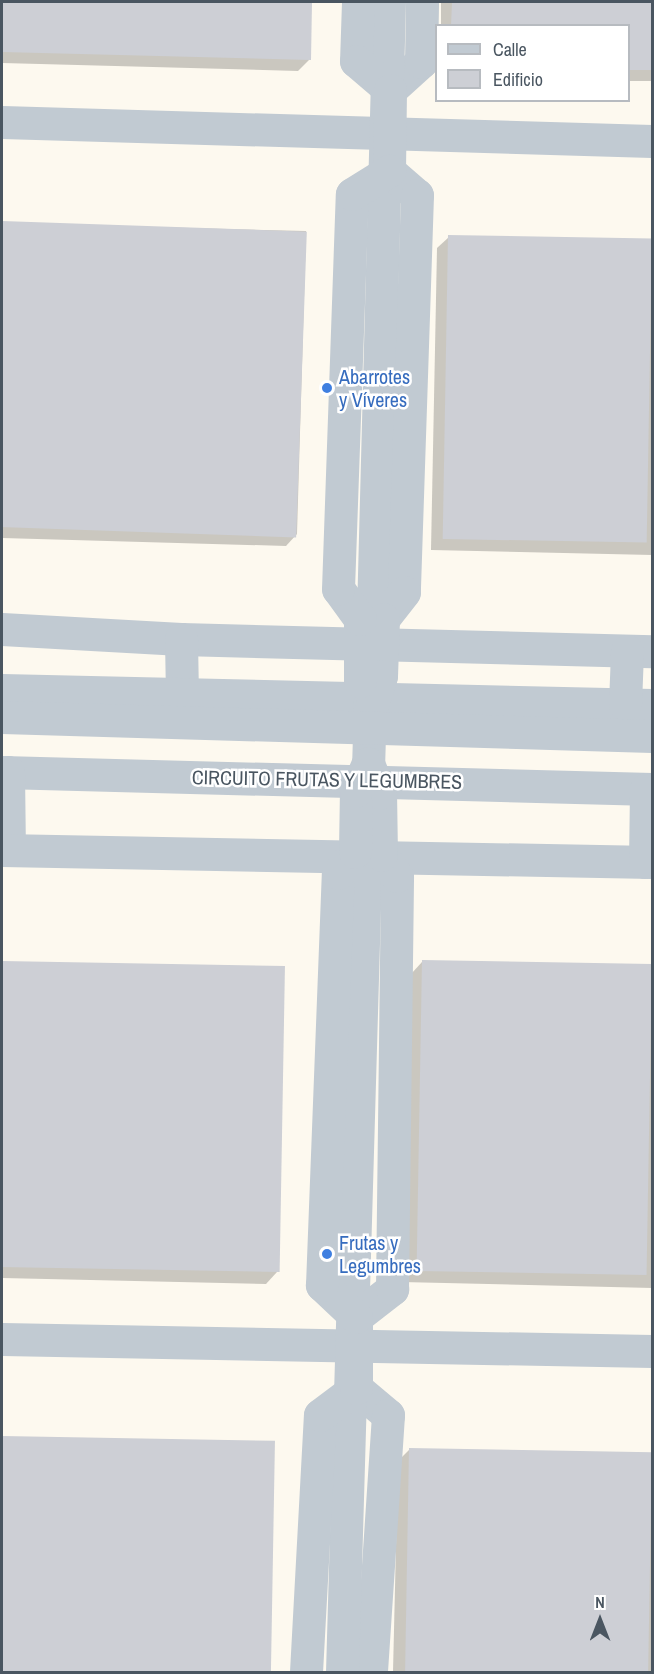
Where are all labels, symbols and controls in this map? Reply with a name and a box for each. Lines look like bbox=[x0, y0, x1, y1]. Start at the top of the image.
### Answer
legend bbox=[435, 24, 630, 102]
text: Calle bbox=[493, 37, 527, 62]
text: Edificio bbox=[493, 67, 543, 92]
place label: Abarrotes y Víveres bbox=[339, 365, 410, 412]
marker: Abarrotes y Víveres bbox=[320, 381, 334, 395]
street label: CIRCUITO FRUTAS Y LEGUMBRES bbox=[191, 765, 463, 793]
place label: Frutas y Legumbres bbox=[339, 1230, 421, 1277]
marker: Frutas y Legumbres bbox=[320, 1247, 334, 1261]
north arrow bbox=[570, 1590, 630, 1650]
text: N bbox=[595, 1591, 605, 1613]

